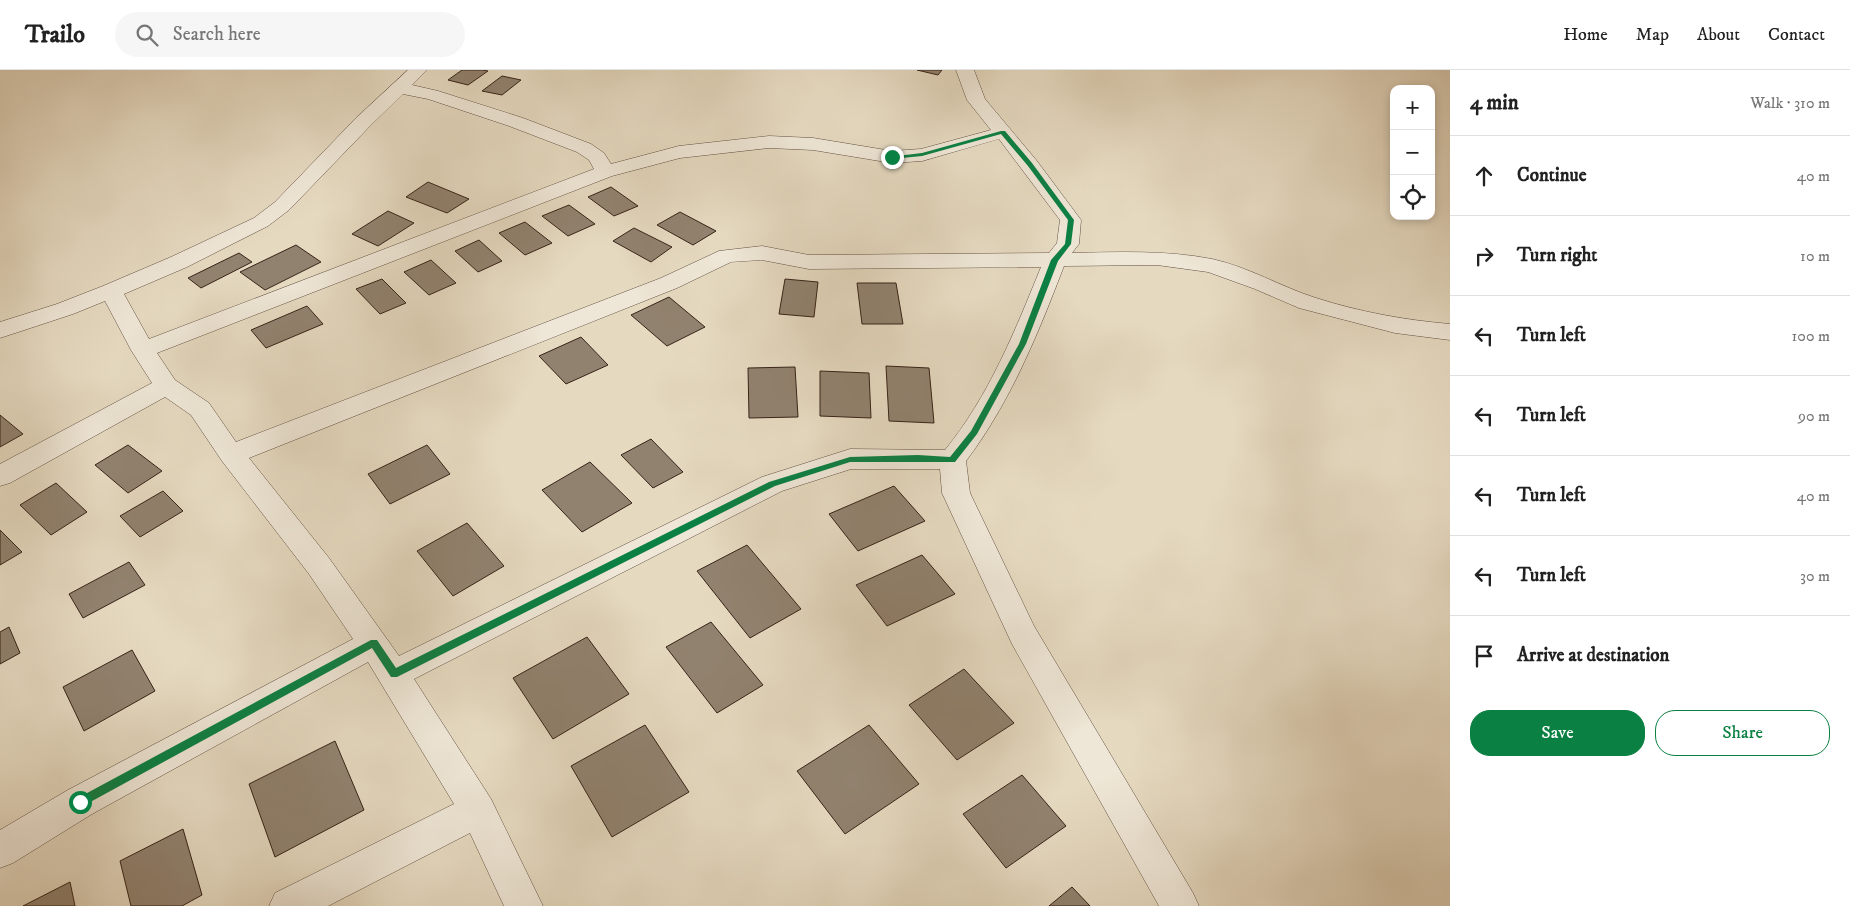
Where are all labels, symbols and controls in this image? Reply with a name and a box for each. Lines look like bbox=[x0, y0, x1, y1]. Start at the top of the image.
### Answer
search box bbox=[115, 12, 465, 57]
text: Trailo bbox=[25, 20, 85, 50]
icon: search bbox=[133, 21, 161, 49]
text: Search here bbox=[173, 23, 261, 46]
text: Home bbox=[1563, 24, 1608, 46]
text: Map bbox=[1636, 24, 1669, 46]
text: About bbox=[1697, 24, 1740, 46]
text: Contact bbox=[1768, 24, 1825, 46]
map controls bbox=[1390, 85, 1435, 220]
button: + bbox=[1390, 85, 1435, 130]
text: 4 min bbox=[1470, 90, 1519, 116]
text: Walk · 310 m bbox=[1750, 93, 1830, 113]
button: − bbox=[1390, 130, 1435, 175]
route end bbox=[881, 146, 904, 169]
icon: ahead bbox=[1470, 162, 1498, 190]
text: Continue bbox=[1517, 164, 1587, 187]
text: 40 m bbox=[1797, 166, 1830, 186]
button: locate bbox=[1390, 175, 1435, 220]
icon: right bbox=[1470, 242, 1498, 270]
text: Turn right bbox=[1517, 244, 1597, 267]
text: 10 m bbox=[1800, 246, 1830, 266]
icon: left bbox=[1470, 322, 1498, 350]
text: Turn left bbox=[1517, 324, 1586, 347]
text: 100 m bbox=[1792, 326, 1830, 346]
icon: left bbox=[1470, 402, 1498, 430]
text: Turn left bbox=[1517, 404, 1586, 427]
text: 90 m bbox=[1798, 406, 1830, 426]
icon: left bbox=[1470, 482, 1498, 510]
text: Turn left bbox=[1517, 484, 1586, 507]
text: 40 m bbox=[1797, 486, 1830, 506]
icon: left bbox=[1470, 562, 1498, 590]
text: Turn left bbox=[1517, 564, 1586, 587]
text: 30 m bbox=[1800, 566, 1830, 586]
icon: arrive bbox=[1470, 642, 1498, 670]
text: Arrive at destination bbox=[1517, 644, 1669, 667]
button: Save bbox=[1470, 710, 1645, 756]
button: Share bbox=[1655, 710, 1830, 756]
route start bbox=[69, 791, 92, 814]

